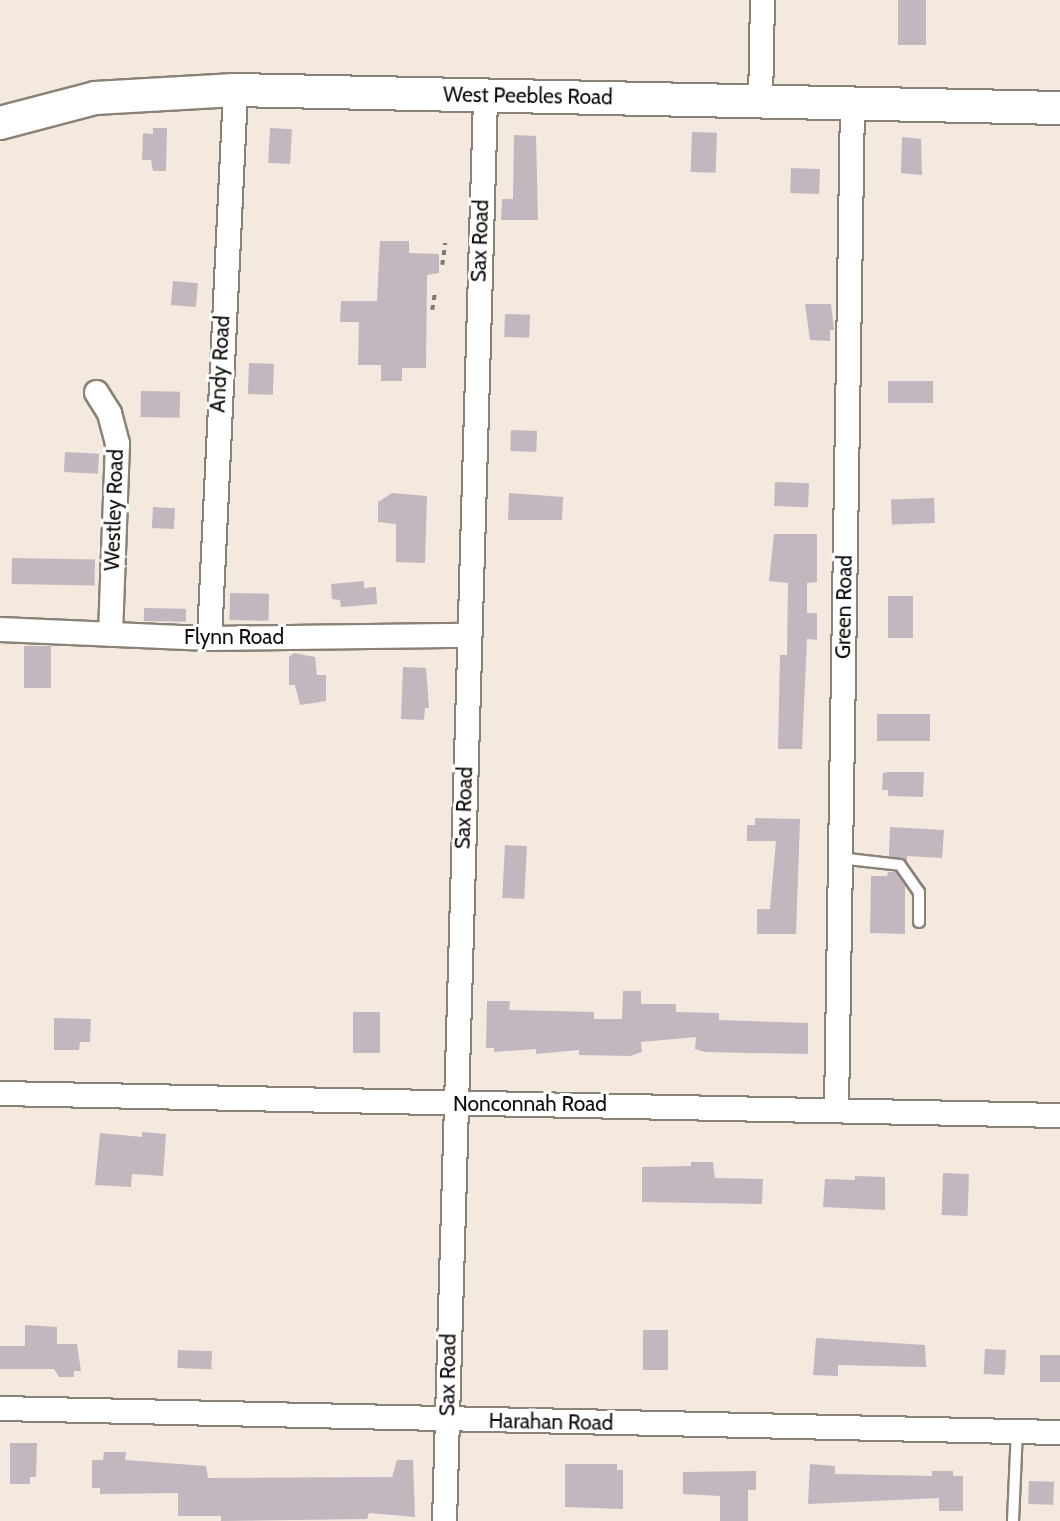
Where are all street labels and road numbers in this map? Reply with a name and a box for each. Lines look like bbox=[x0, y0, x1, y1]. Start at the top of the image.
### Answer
street label: West Peebles Road bbox=[443, 82, 613, 110]
street label: Sax Road bbox=[466, 199, 494, 283]
street label: Andy Road bbox=[205, 315, 235, 413]
street label: Westley Road bbox=[99, 449, 129, 571]
street label: Green Road bbox=[830, 555, 858, 659]
street label: Flynn Road bbox=[184, 624, 284, 650]
street label: Sax Road bbox=[450, 766, 478, 850]
street label: Nonconnah Road bbox=[453, 1091, 607, 1117]
street label: Sax Road bbox=[435, 1334, 461, 1416]
street label: Harahan Road bbox=[488, 1408, 614, 1436]

